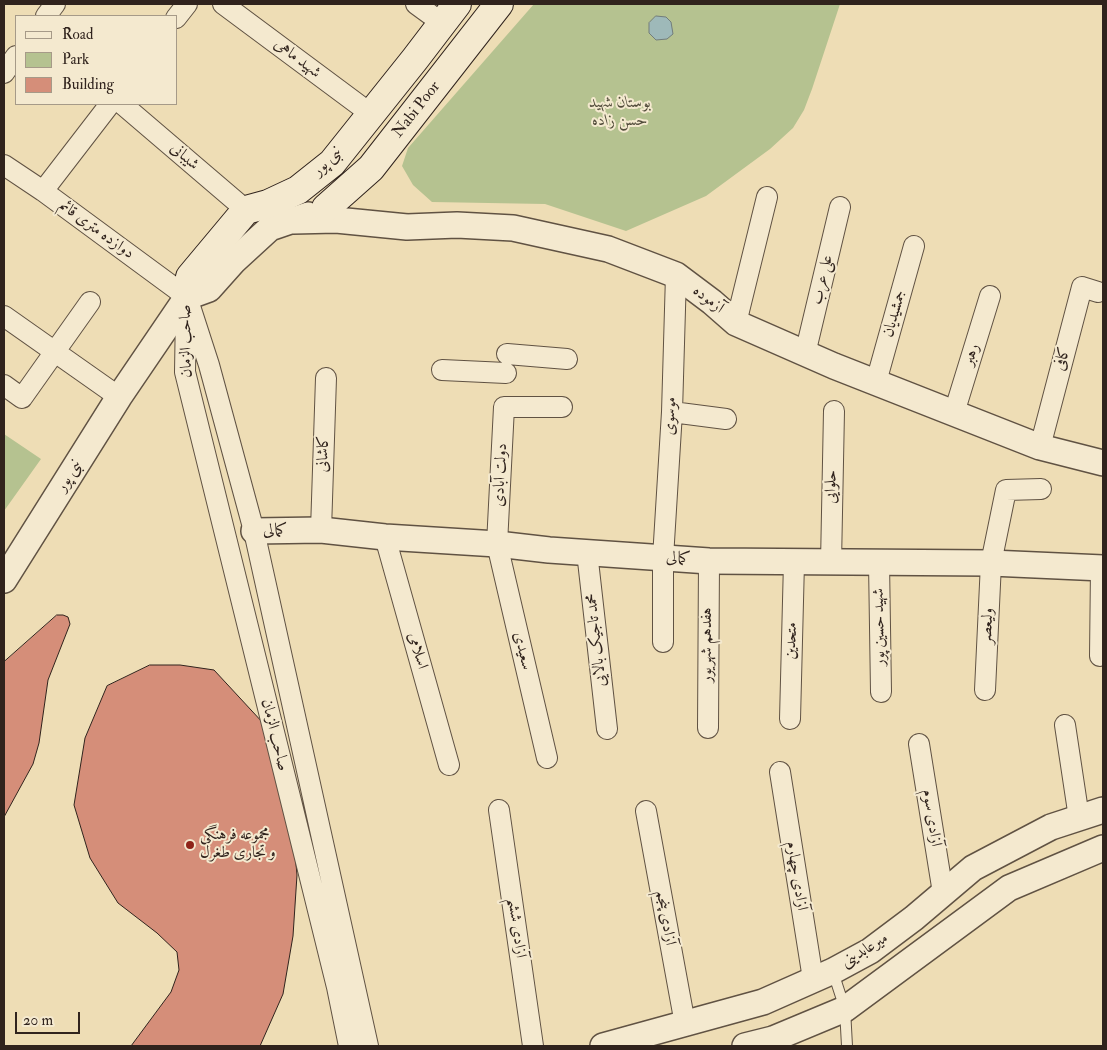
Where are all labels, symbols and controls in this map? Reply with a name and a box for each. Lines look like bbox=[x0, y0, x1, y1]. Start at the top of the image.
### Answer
legend bbox=[15, 15, 178, 105]
text: Road bbox=[62, 25, 93, 44]
street label: شهید ماهی bbox=[270, 35, 324, 83]
text: Park bbox=[62, 50, 89, 69]
text: Building bbox=[62, 75, 114, 94]
street label: Nabi Poor bbox=[389, 78, 445, 142]
park label: بوستان شهید حسن زاده bbox=[589, 94, 651, 132]
street label: شیبانی bbox=[166, 139, 202, 175]
street label: نبی پور bbox=[309, 143, 347, 181]
street label: دوازده متری قائم bbox=[55, 196, 137, 264]
street label: علی عرب bbox=[808, 253, 838, 307]
street label: آزموده bbox=[688, 282, 728, 318]
street label: جمشیدیان bbox=[879, 288, 911, 340]
street label: صاحب الزمان bbox=[177, 304, 197, 378]
street label: رهبر bbox=[960, 341, 984, 369]
street label: کافی bbox=[1051, 345, 1075, 373]
street label: موسوی bbox=[660, 396, 682, 436]
street label: کاشانی bbox=[314, 435, 334, 473]
street label: دولت آبادی bbox=[490, 443, 512, 507]
street label: نبی پور bbox=[53, 456, 87, 496]
street label: حلوایی bbox=[822, 470, 842, 504]
street label: کمالی bbox=[263, 521, 287, 541]
street label: کمالی bbox=[665, 549, 691, 569]
street label: شهید حسین پور bbox=[870, 588, 890, 666]
street label: محمد تاجیک بالایی bbox=[583, 592, 611, 688]
street label: هفدهم شهریور bbox=[698, 607, 718, 683]
street label: ولیعصر bbox=[977, 608, 999, 644]
street label: متحدین bbox=[782, 622, 802, 660]
street label: اسلامی bbox=[403, 630, 431, 672]
street label: سعیدی bbox=[508, 630, 536, 672]
street label: صاحب الزمان bbox=[256, 697, 292, 773]
street label: آزادی سوم bbox=[917, 788, 945, 848]
place label: مجموعه فرهنگی و تجاری طغرل bbox=[200, 826, 276, 864]
marker: مجموعه فرهنگی و تجاری طغرل bbox=[184, 839, 196, 851]
street label: آزادی چهارم bbox=[781, 840, 811, 912]
street label: آزادی پنجم bbox=[651, 889, 679, 947]
street label: آزادی ششم bbox=[502, 897, 530, 959]
street label: میرعابدینی bbox=[838, 929, 892, 973]
scale bar bbox=[18, 1002, 82, 1034]
text: 20 m bbox=[23, 1011, 53, 1030]

